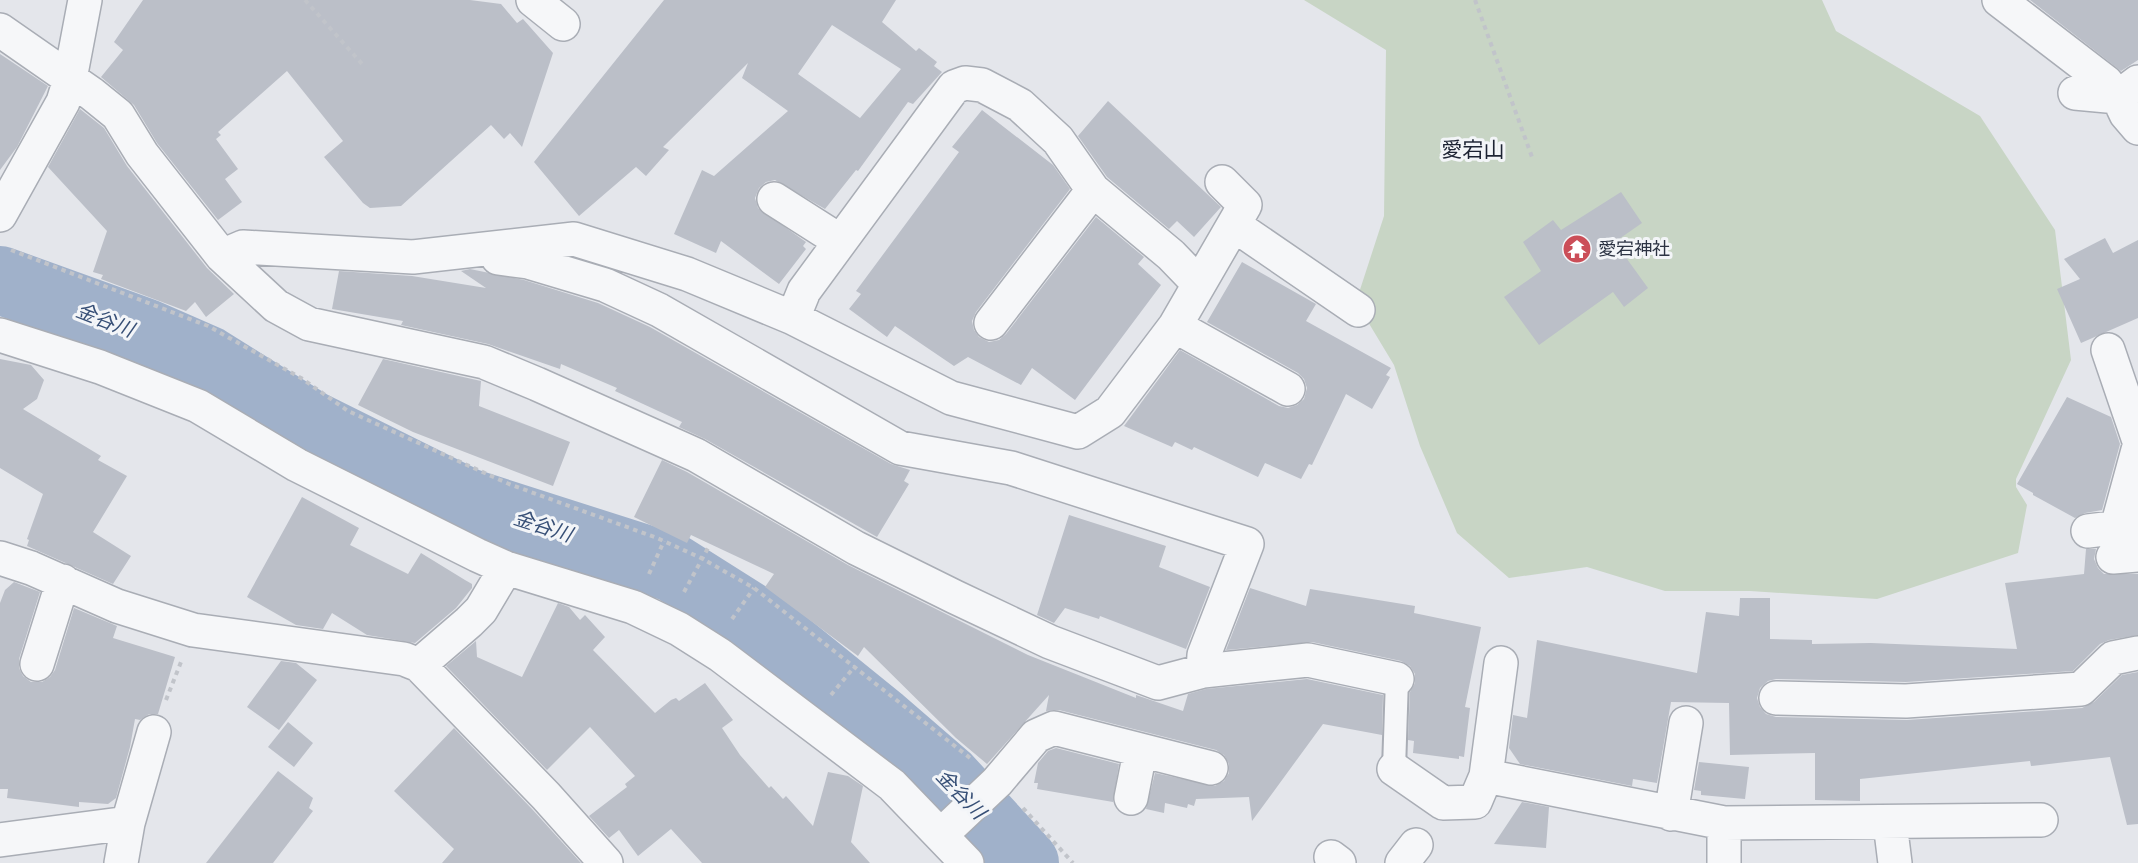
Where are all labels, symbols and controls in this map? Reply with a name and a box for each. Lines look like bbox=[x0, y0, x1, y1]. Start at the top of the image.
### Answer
district label: 愛宕山 bbox=[1442, 137, 1505, 162]
temple icon: 愛宕神社 bbox=[1561, 233, 1593, 265]
place label: 愛宕神社 bbox=[1598, 238, 1670, 260]
water label: 金谷川 bbox=[73, 298, 139, 343]
water label: 金谷川 bbox=[511, 505, 577, 547]
water label: 金谷川 bbox=[932, 764, 992, 825]

